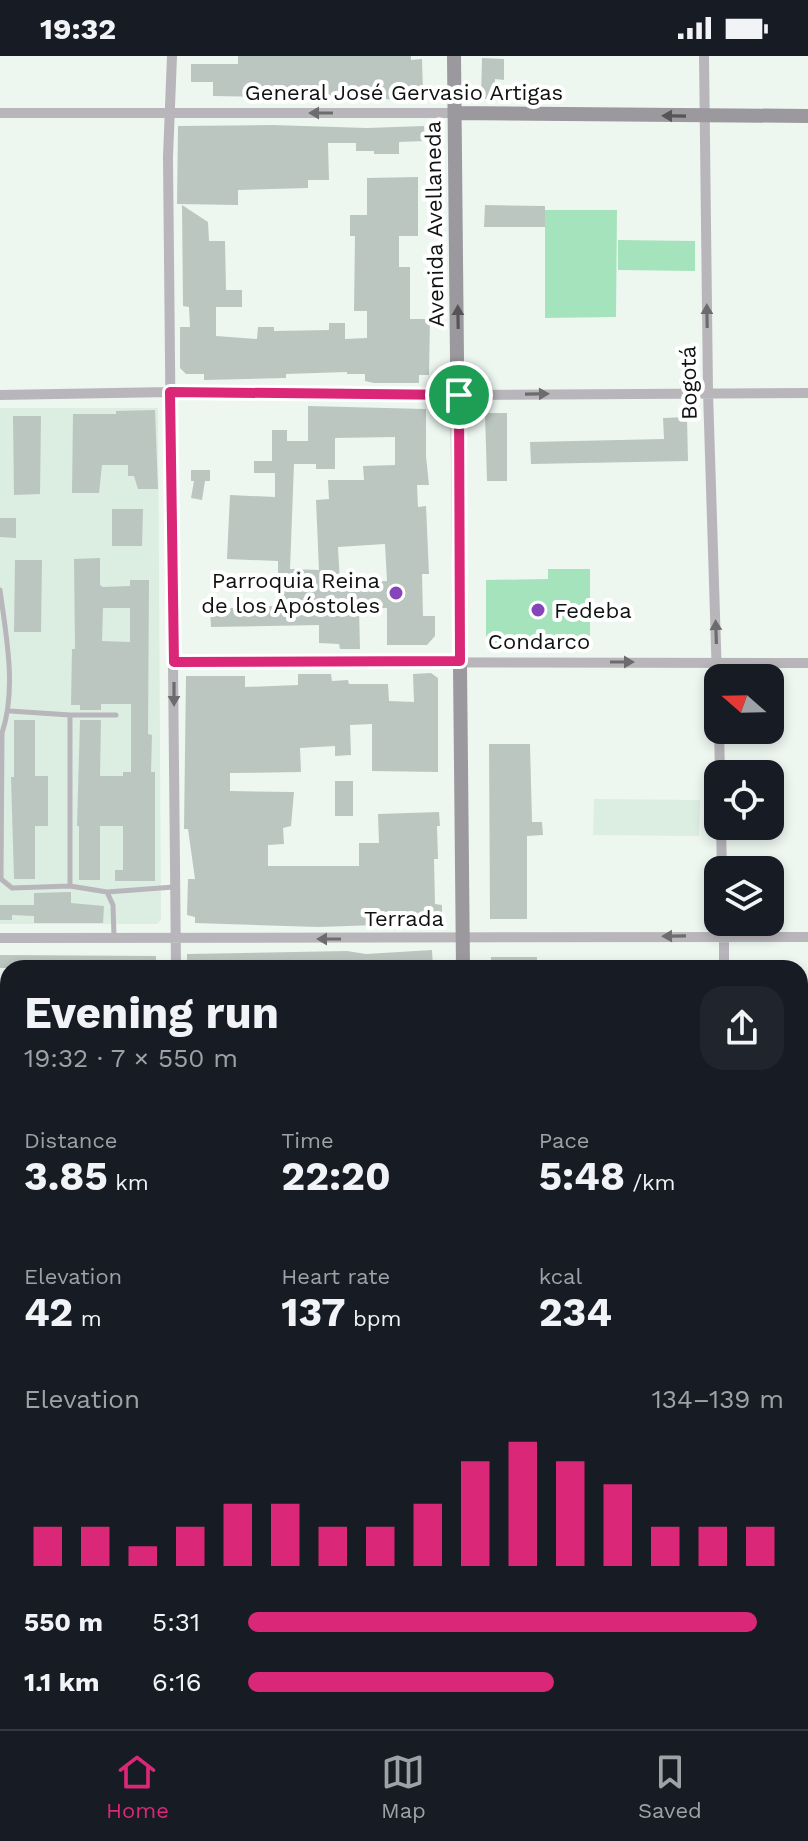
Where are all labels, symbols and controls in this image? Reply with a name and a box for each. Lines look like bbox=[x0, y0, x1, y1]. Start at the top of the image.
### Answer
text: 19:32 bbox=[40, 11, 116, 46]
street label: General José Gervasio Artigas bbox=[245, 80, 563, 105]
one-way arrow bbox=[308, 107, 333, 119]
one-way arrow bbox=[661, 110, 686, 122]
street label: Avenida Avellaneda bbox=[420, 121, 449, 327]
one-way arrow bbox=[701, 303, 713, 328]
one-way arrow bbox=[452, 304, 464, 329]
street label: Bogotá bbox=[675, 346, 702, 420]
pin bbox=[425, 361, 493, 429]
icon: arrive bbox=[437, 373, 481, 417]
one-way arrow bbox=[525, 388, 550, 400]
place label: Parroquia Reina de los Apóstoles bbox=[201, 568, 380, 618]
marker: Parroquia Reina de los Apóstoles bbox=[387, 584, 405, 602]
place label: Fedeba bbox=[554, 598, 632, 623]
marker: Fedeba bbox=[529, 601, 547, 619]
one-way arrow bbox=[710, 619, 722, 644]
street label: Condarco bbox=[488, 629, 590, 654]
one-way arrow bbox=[610, 656, 635, 668]
north arrow bbox=[704, 664, 784, 744]
map controls bbox=[704, 664, 784, 936]
one-way arrow bbox=[168, 682, 180, 707]
button: locate bbox=[704, 760, 784, 840]
button: layers bbox=[704, 856, 784, 936]
street label: Terrada bbox=[364, 906, 444, 931]
one-way arrow bbox=[661, 930, 686, 943]
one-way arrow bbox=[316, 933, 341, 945]
button: share bbox=[700, 986, 784, 1070]
text: Evening run bbox=[24, 987, 279, 1039]
text: 19:32 · 7 × 550 m bbox=[24, 1043, 238, 1073]
text: Distance bbox=[24, 1128, 118, 1153]
text: Time bbox=[281, 1128, 334, 1153]
text: Pace bbox=[539, 1128, 590, 1153]
text: 3.85 bbox=[24, 1153, 108, 1200]
text: 22:20 bbox=[281, 1153, 391, 1200]
text: 5:48 bbox=[539, 1153, 625, 1200]
text: km bbox=[108, 1170, 149, 1195]
text: /km bbox=[625, 1170, 676, 1195]
text: Elevation bbox=[24, 1264, 122, 1289]
text: Heart rate bbox=[281, 1264, 390, 1289]
text: kcal bbox=[539, 1264, 582, 1289]
text: 42 bbox=[24, 1289, 73, 1336]
text: 137 bbox=[281, 1289, 346, 1336]
text: 234 bbox=[539, 1289, 612, 1336]
text: m bbox=[73, 1306, 102, 1331]
text: bpm bbox=[346, 1306, 402, 1331]
text: Elevation bbox=[24, 1384, 140, 1414]
text: 134–139 m bbox=[652, 1384, 784, 1414]
text: 550 m bbox=[24, 1607, 103, 1637]
text: 5:31 bbox=[152, 1607, 200, 1637]
text: 1.1 km bbox=[24, 1667, 99, 1697]
text: 6:16 bbox=[152, 1667, 201, 1697]
tab: Home bbox=[106, 1750, 169, 1823]
tab: Map bbox=[381, 1750, 426, 1823]
tab: Saved bbox=[638, 1750, 702, 1823]

